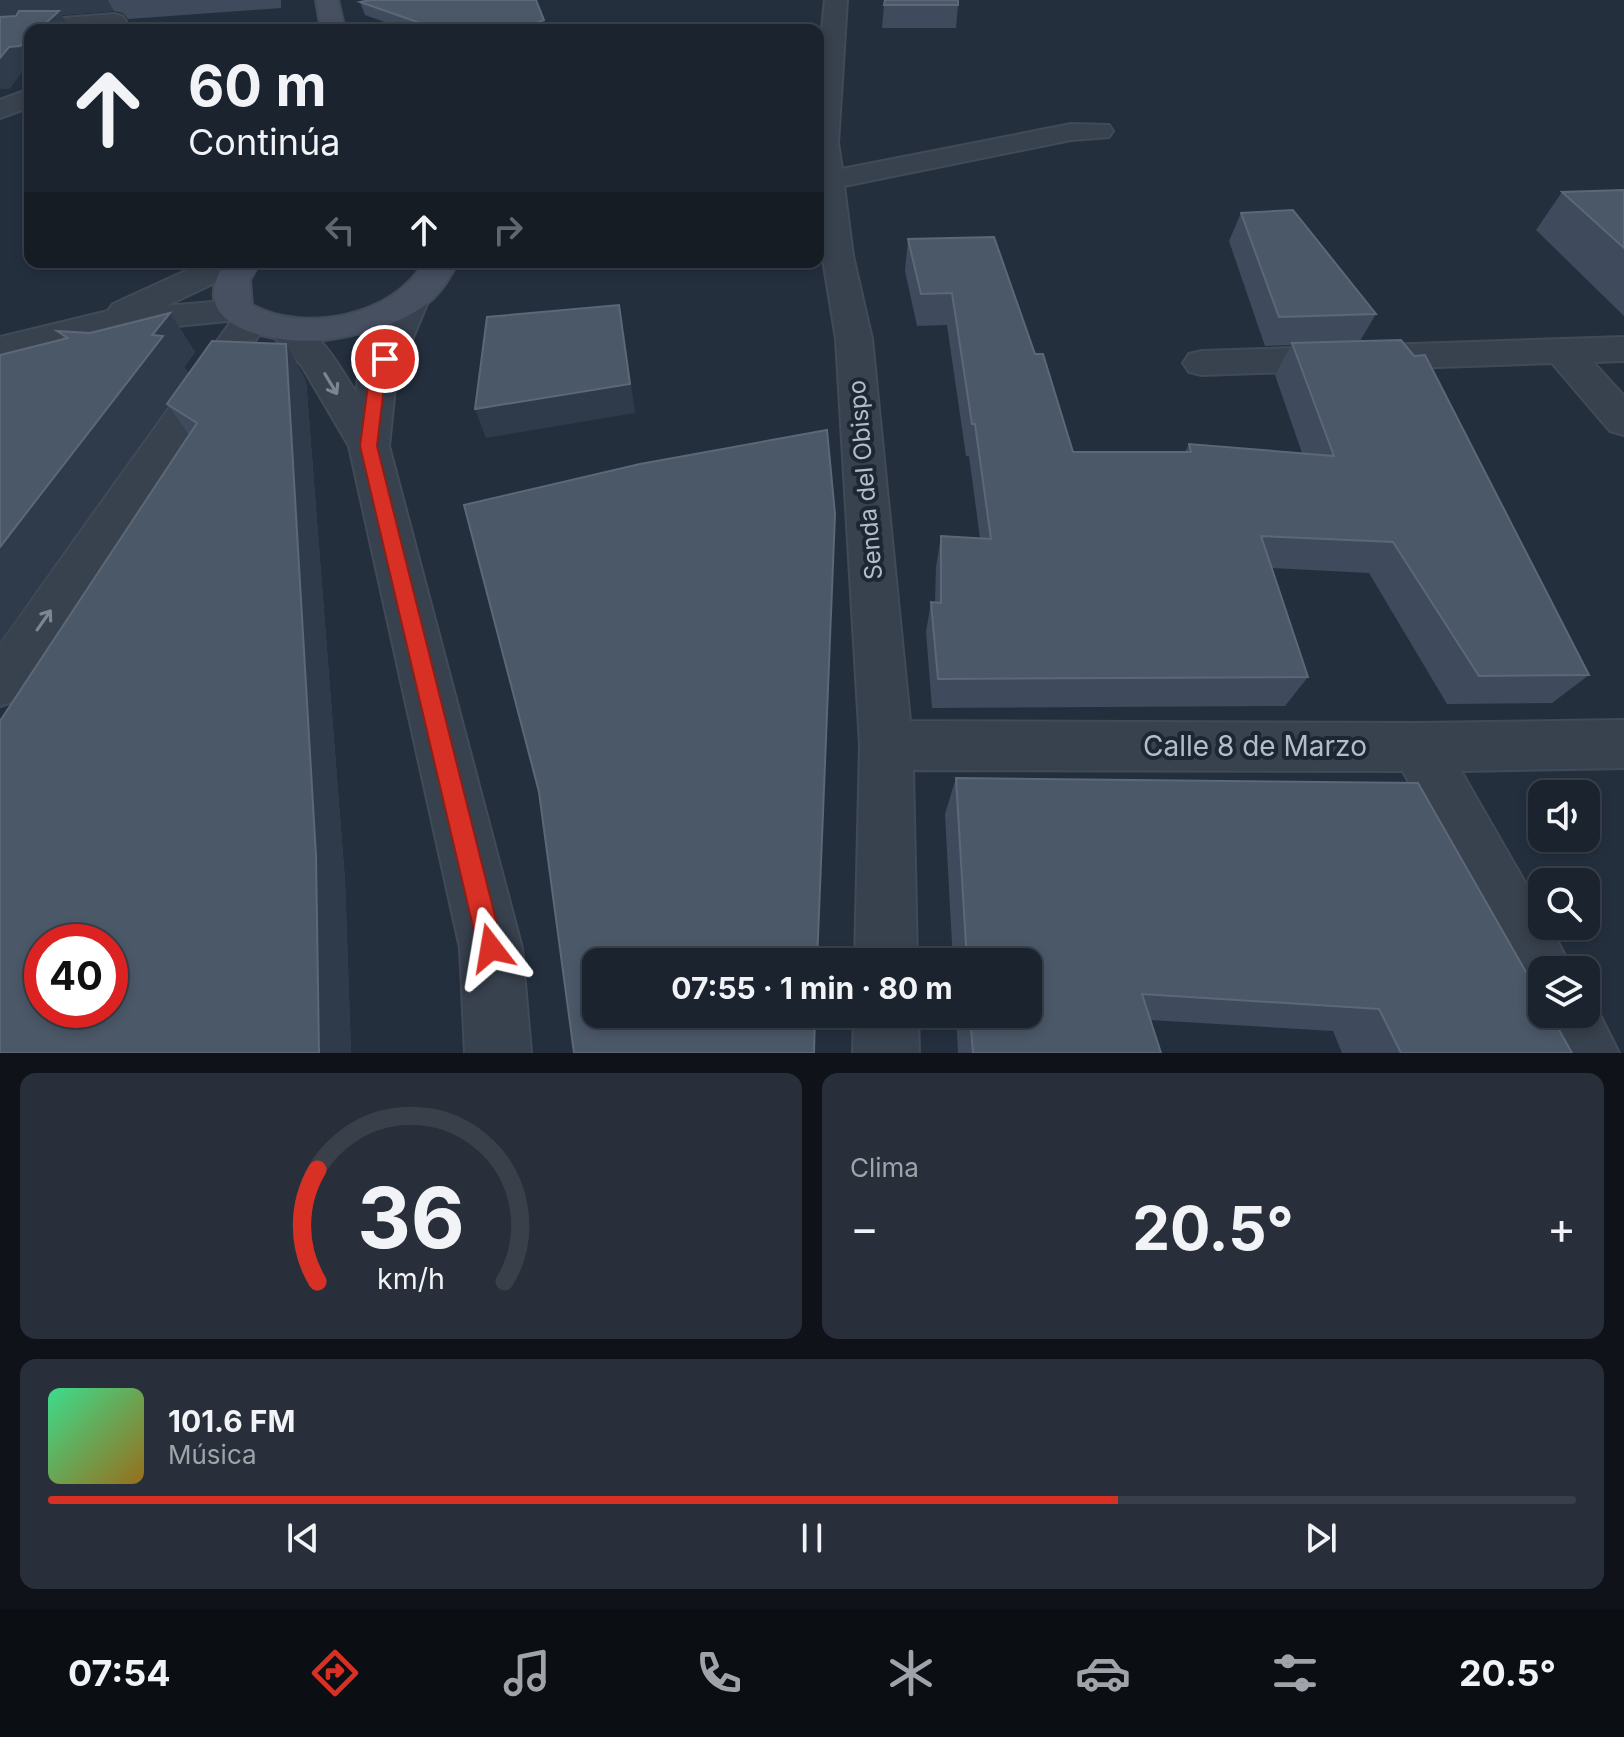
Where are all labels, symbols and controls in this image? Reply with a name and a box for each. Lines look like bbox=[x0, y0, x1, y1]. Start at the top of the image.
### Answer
text: 60 m bbox=[188, 52, 327, 120]
icon: ahead bbox=[56, 56, 160, 160]
text: Continúa bbox=[188, 120, 340, 164]
icon: left bbox=[318, 208, 362, 252]
icon: ahead bbox=[402, 208, 446, 252]
icon: right bbox=[486, 208, 530, 252]
pin bbox=[351, 325, 419, 393]
icon: arrive bbox=[363, 337, 407, 381]
one-way arrow bbox=[323, 372, 339, 395]
street label: Senda del Obispo bbox=[842, 379, 888, 581]
one-way arrow bbox=[36, 609, 52, 631]
street label: Calle 8 de Marzo bbox=[1143, 729, 1367, 763]
map controls bbox=[1528, 780, 1600, 1028]
button: sound bbox=[1528, 780, 1600, 852]
button: search bbox=[1528, 868, 1600, 940]
position arrow bbox=[449, 906, 533, 990]
speed limit sign: 40 bbox=[24, 924, 128, 1028]
button: layers bbox=[1528, 956, 1600, 1028]
text: 07:55 · 1 min · 80 m bbox=[671, 970, 953, 1006]
text: Clima bbox=[850, 1152, 919, 1183]
text: 36 bbox=[357, 1167, 465, 1268]
text: 20.5° bbox=[1132, 1192, 1294, 1264]
text: − bbox=[850, 1201, 879, 1255]
text: + bbox=[1547, 1201, 1576, 1255]
text: km/h bbox=[377, 1261, 445, 1296]
text: 101.6 FM bbox=[168, 1403, 295, 1439]
text: Música bbox=[168, 1439, 257, 1470]
icon: previous bbox=[281, 1516, 325, 1560]
icon: pause bbox=[790, 1516, 834, 1560]
icon: next bbox=[1299, 1516, 1343, 1560]
icon: directions bbox=[307, 1645, 363, 1701]
icon: music bbox=[499, 1645, 555, 1701]
icon: phone bbox=[691, 1645, 747, 1701]
icon: climate bbox=[883, 1645, 939, 1701]
icon: car bbox=[1075, 1645, 1131, 1701]
icon: filters bbox=[1267, 1645, 1323, 1701]
text: 07:54 bbox=[68, 1651, 171, 1695]
text: 20.5° bbox=[1459, 1651, 1556, 1695]

